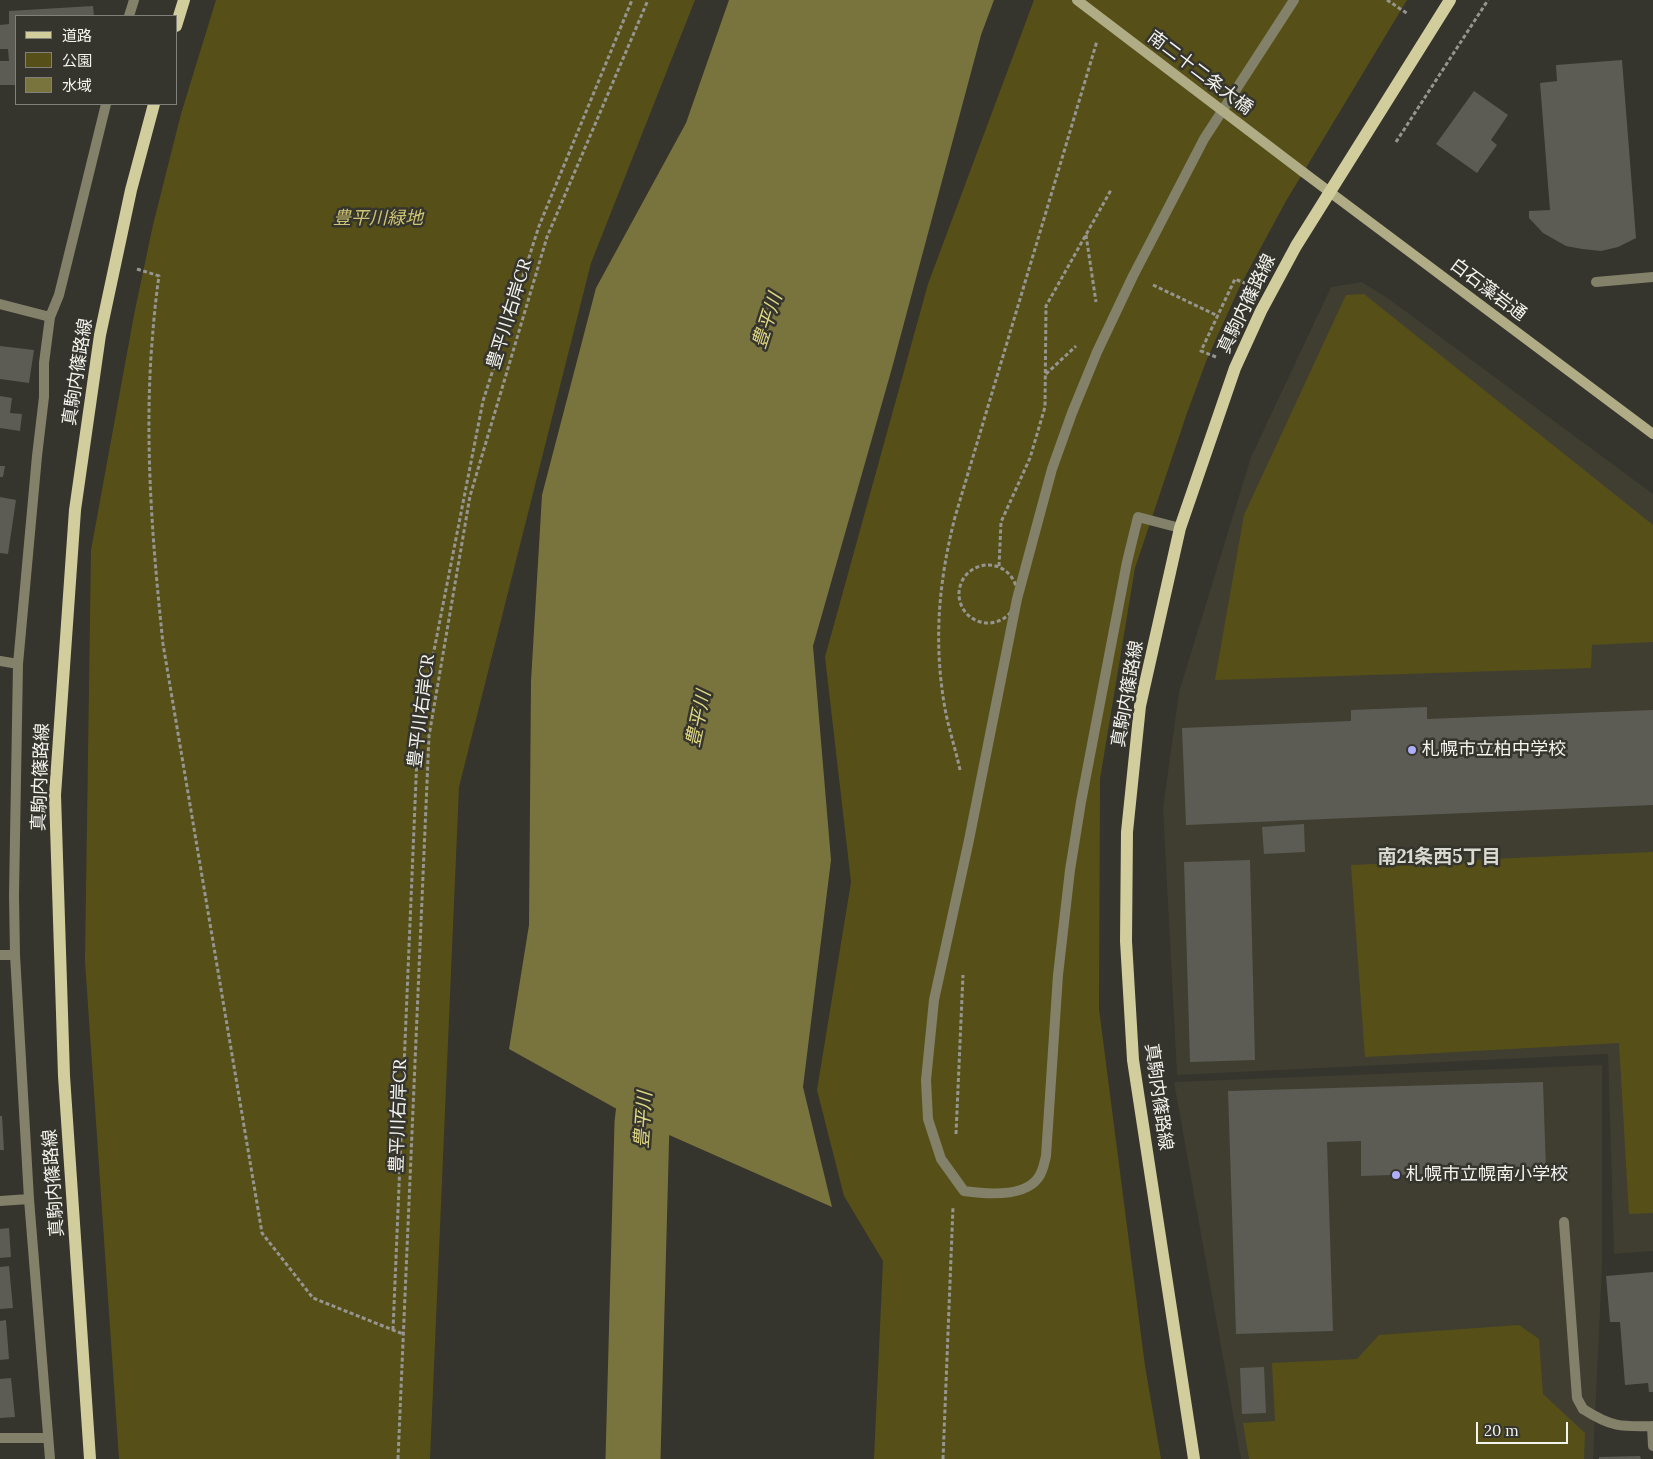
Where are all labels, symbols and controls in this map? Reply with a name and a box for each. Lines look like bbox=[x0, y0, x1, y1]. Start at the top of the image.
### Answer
legend bbox=[15, 15, 178, 105]
text: 道路 bbox=[62, 26, 92, 45]
street label: 南二十二条大橋 bbox=[1143, 26, 1257, 120]
text: 公園 bbox=[62, 51, 92, 70]
text: 水域 bbox=[62, 76, 92, 95]
park label: 豊平川緑地 bbox=[333, 208, 423, 230]
street label: 真駒内篠路線 bbox=[1214, 251, 1280, 357]
street label: 白石藻岩通 bbox=[1446, 254, 1530, 326]
street label: 豊平川右岸CR bbox=[483, 256, 537, 372]
water label: 豊平川 bbox=[748, 290, 788, 352]
street label: 真駒内篠路線 bbox=[59, 317, 97, 427]
street label: 真駒内篠路線 bbox=[1108, 639, 1148, 749]
street label: 豊平川右岸CR bbox=[404, 653, 440, 769]
water label: 豊平川 bbox=[682, 689, 716, 749]
street label: 真駒内篠路線 bbox=[28, 723, 54, 831]
place label: 札幌市立柏中学校 bbox=[1422, 739, 1566, 761]
marker: 札幌市立柏中学校 bbox=[1406, 744, 1418, 756]
district label: 南21条西5丁目 bbox=[1377, 847, 1501, 869]
street label: 真駒内篠路線 bbox=[1140, 1042, 1176, 1152]
street label: 豊平川右岸CR bbox=[386, 1059, 412, 1173]
water label: 豊平川 bbox=[631, 1091, 657, 1149]
street label: 真駒内篠路線 bbox=[39, 1128, 69, 1238]
place label: 札幌市立幌南小学校 bbox=[1406, 1164, 1568, 1186]
marker: 札幌市立幌南小学校 bbox=[1390, 1169, 1402, 1181]
scale bar bbox=[1478, 1412, 1570, 1444]
text: 20 m bbox=[1484, 1421, 1519, 1440]

